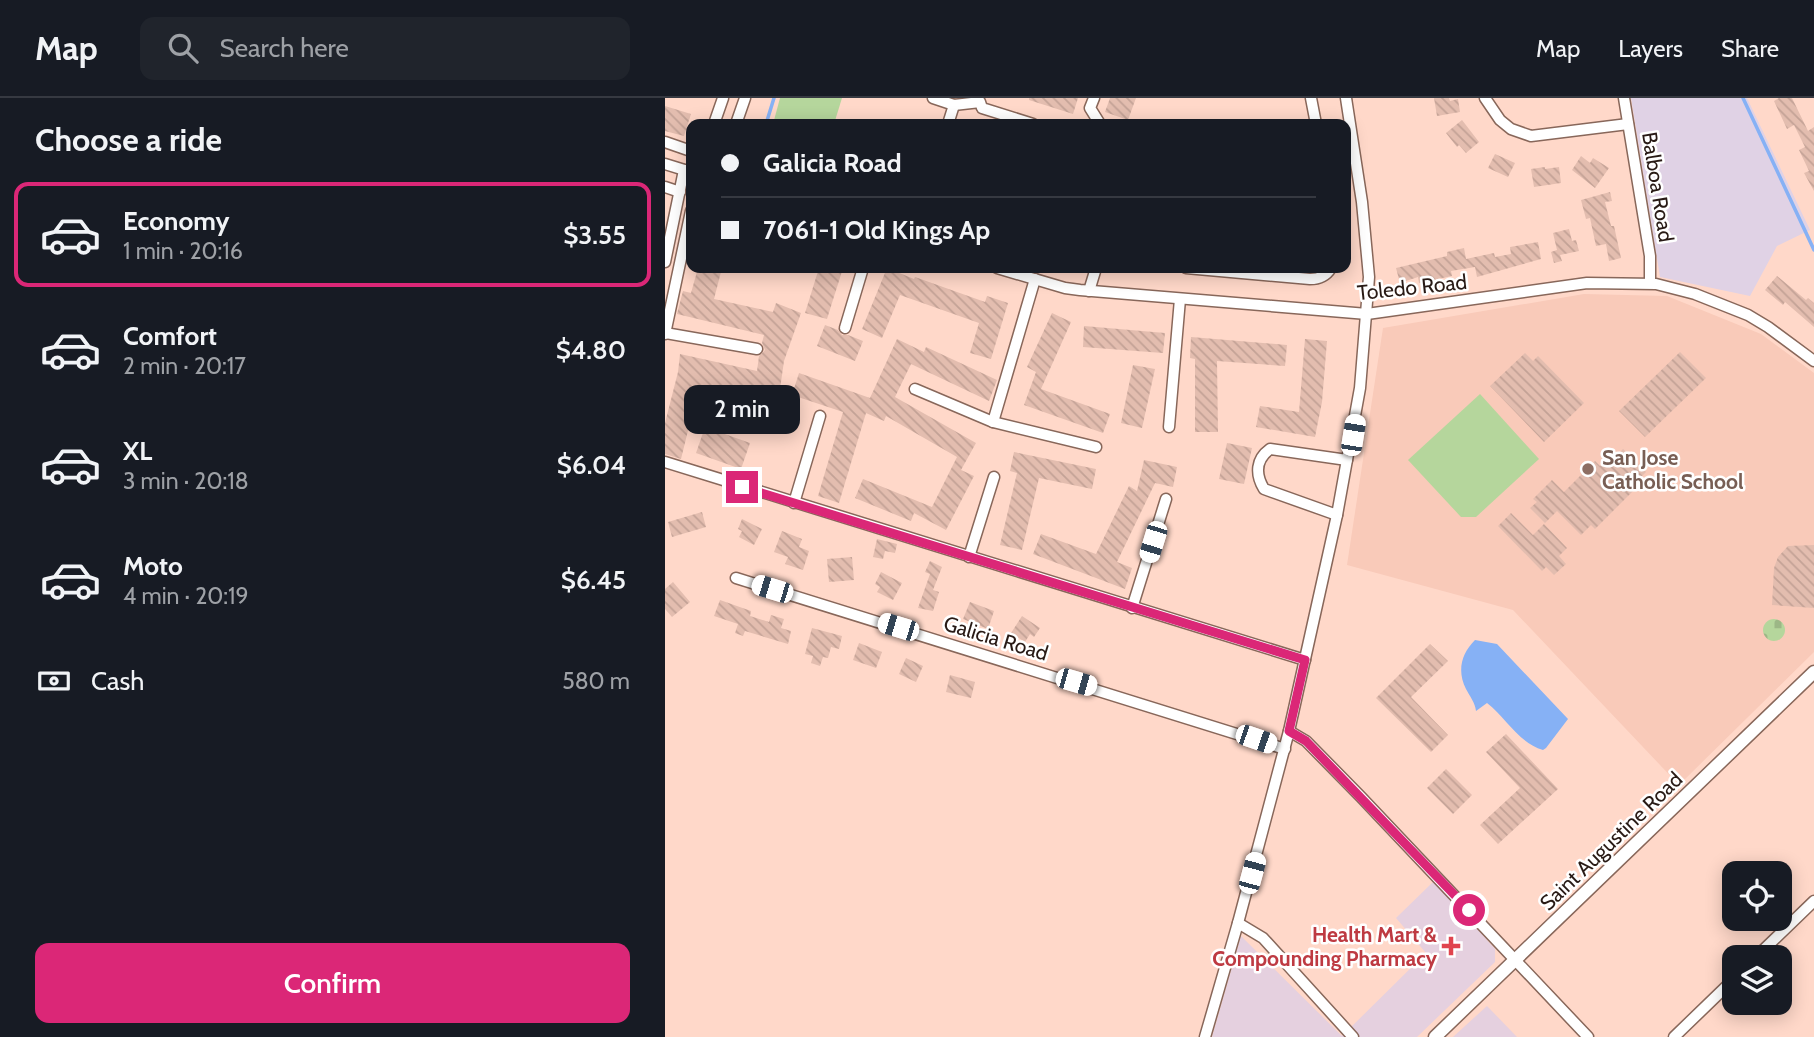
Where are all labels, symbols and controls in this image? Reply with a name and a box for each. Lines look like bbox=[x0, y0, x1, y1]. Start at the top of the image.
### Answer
search box bbox=[140, 17, 630, 80]
text: Map bbox=[35, 28, 98, 68]
icon: search bbox=[164, 29, 202, 67]
text: Search here bbox=[220, 32, 349, 64]
text: Map bbox=[1536, 34, 1580, 63]
text: Layers bbox=[1618, 34, 1683, 63]
text: Share bbox=[1721, 34, 1779, 63]
text: Choose a ride bbox=[35, 120, 222, 159]
street label: Balboa Road bbox=[1637, 130, 1679, 244]
text: Galicia Road bbox=[763, 147, 902, 179]
icon: car bbox=[39, 203, 102, 266]
text: Economy bbox=[123, 205, 229, 237]
text: 7061-1 Old Kings Ap bbox=[763, 214, 990, 246]
text: $3.55 bbox=[563, 219, 626, 251]
text: 1 min · 20:16 bbox=[123, 237, 243, 265]
street label: Toledo Road bbox=[1356, 269, 1468, 305]
icon: car bbox=[39, 318, 102, 381]
text: Comfort bbox=[123, 320, 217, 352]
text: $4.80 bbox=[556, 334, 626, 366]
text: 2 min · 20:17 bbox=[123, 352, 246, 380]
callout: 2 min bbox=[684, 386, 800, 434]
text: 2 min bbox=[714, 395, 770, 423]
car bbox=[1340, 413, 1367, 457]
icon: car bbox=[39, 433, 102, 496]
text: XL bbox=[123, 435, 152, 467]
place label: San Jose Catholic School bbox=[1602, 445, 1744, 494]
text: $6.04 bbox=[557, 449, 626, 481]
marker: San Jose Catholic School bbox=[1580, 461, 1596, 477]
text: 3 min · 20:18 bbox=[123, 467, 249, 495]
route end bbox=[726, 471, 758, 503]
car bbox=[1137, 519, 1170, 565]
icon: car bbox=[39, 548, 102, 611]
text: Moto bbox=[123, 550, 183, 582]
text: $6.45 bbox=[561, 564, 626, 596]
car bbox=[749, 573, 796, 605]
text: 4 min · 20:19 bbox=[123, 582, 249, 610]
street label: Galicia Road bbox=[941, 610, 1051, 666]
car bbox=[875, 611, 922, 643]
icon: cash bbox=[35, 662, 73, 700]
text: Cash bbox=[91, 665, 144, 697]
car bbox=[1053, 666, 1100, 698]
text: 580 m bbox=[562, 667, 630, 695]
car bbox=[1233, 722, 1280, 756]
street label: Saint Augustine Road bbox=[1535, 767, 1687, 915]
car bbox=[1237, 850, 1268, 896]
map controls bbox=[1722, 861, 1792, 1015]
button: locate bbox=[1722, 861, 1792, 931]
route start bbox=[1453, 894, 1485, 926]
place label: Health Mart & Compounding Pharmacy bbox=[1212, 922, 1438, 971]
marker: Health Mart & Compounding Pharmacy bbox=[1443, 938, 1459, 954]
button: Confirm bbox=[35, 943, 630, 1023]
button: layers bbox=[1722, 945, 1792, 1015]

